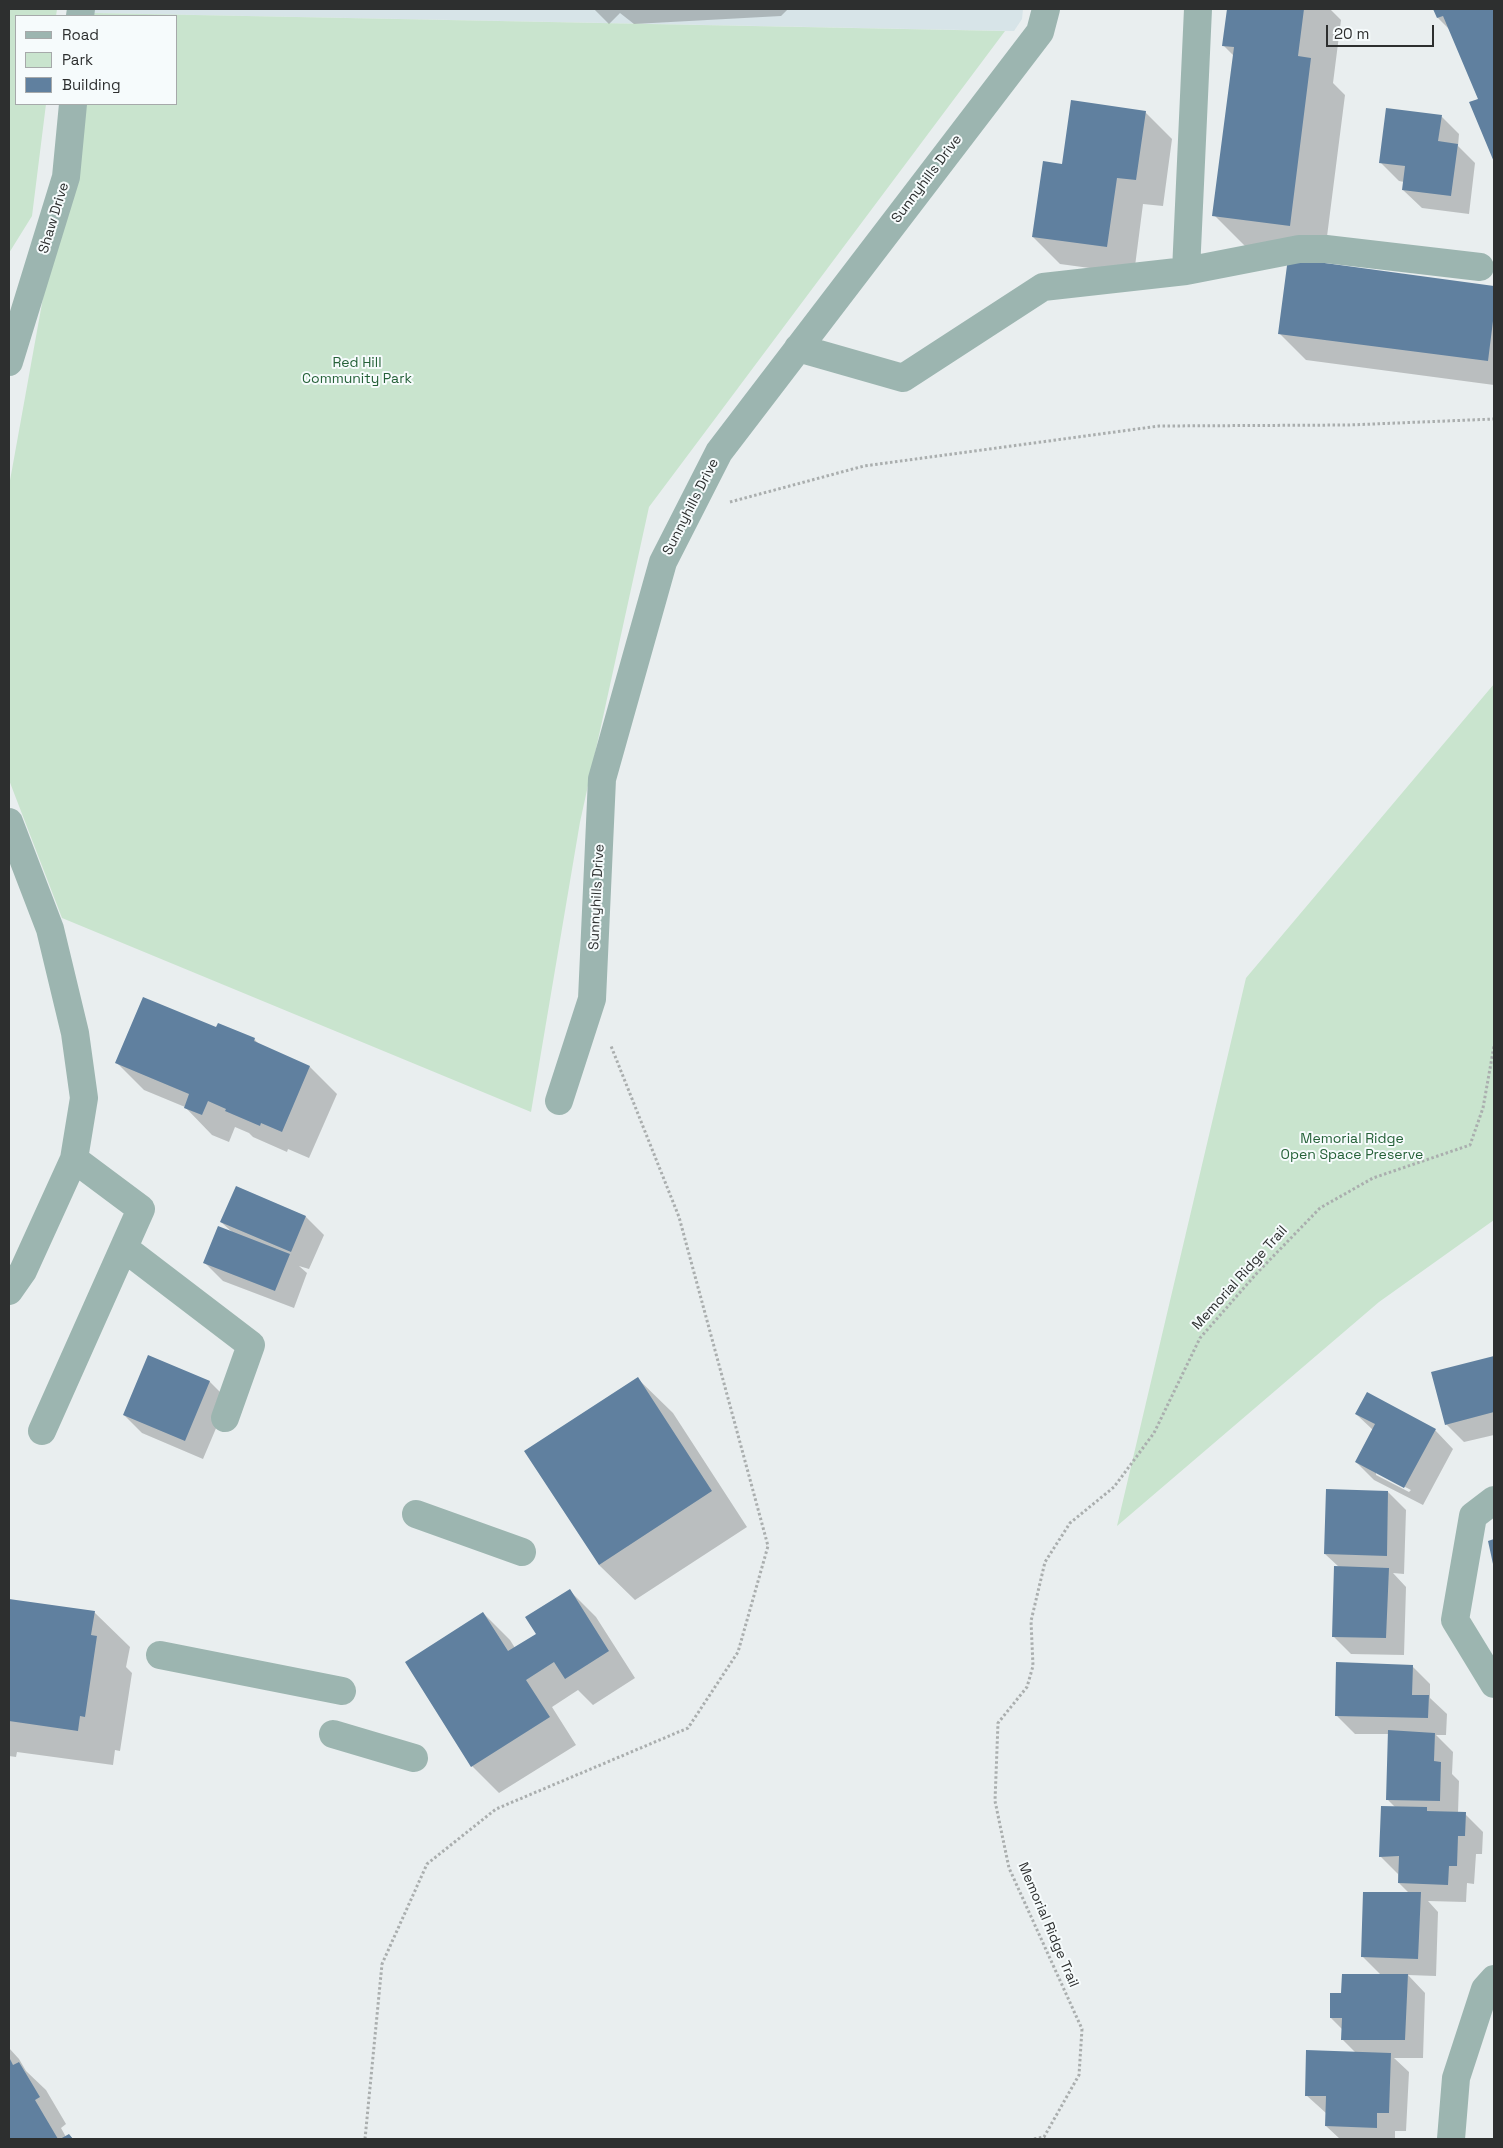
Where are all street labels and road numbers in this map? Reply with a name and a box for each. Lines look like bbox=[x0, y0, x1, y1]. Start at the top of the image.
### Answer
street label: Sunnyhills Drive bbox=[888, 132, 966, 226]
street label: Shaw Drive bbox=[35, 180, 73, 256]
street label: Sunnyhills Drive bbox=[659, 456, 723, 558]
street label: Sunnyhills Drive bbox=[586, 844, 608, 950]
street label: Memorial Ridge Trail bbox=[1189, 1223, 1291, 1333]
street label: Memorial Ridge Trail bbox=[1014, 1860, 1082, 1990]

